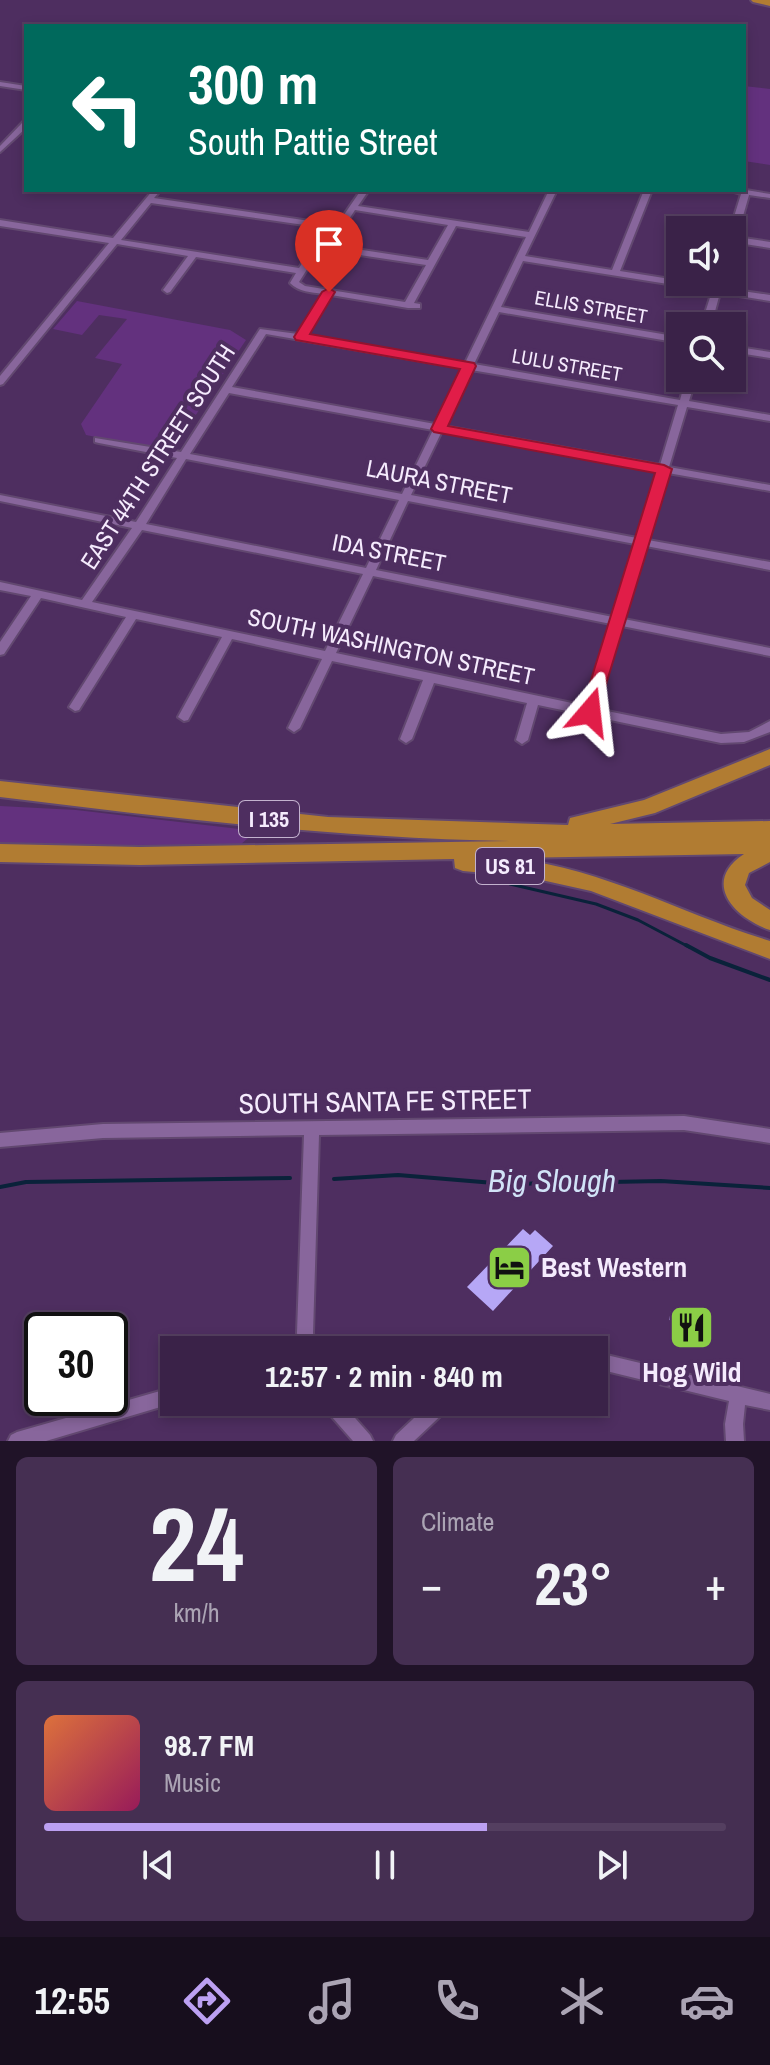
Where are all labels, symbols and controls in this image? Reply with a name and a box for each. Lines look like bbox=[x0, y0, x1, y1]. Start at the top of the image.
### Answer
text: 300 m bbox=[188, 46, 318, 121]
icon: left bbox=[56, 56, 160, 160]
text: South Pattie Street bbox=[188, 118, 437, 166]
pin bbox=[295, 210, 363, 292]
map controls bbox=[666, 216, 746, 392]
button: sound bbox=[666, 216, 746, 296]
icon: arrive bbox=[307, 222, 351, 266]
street label: ELLIS STREET bbox=[533, 283, 650, 330]
button: search bbox=[666, 312, 746, 392]
street label: EAST 44TH STREET SOUTH bbox=[72, 338, 242, 575]
street label: LULU STREET bbox=[510, 342, 624, 387]
street label: LAURA STREET bbox=[364, 451, 515, 511]
street label: IDA STREET bbox=[330, 525, 449, 579]
street label: SOUTH WASHINGTON STREET bbox=[245, 600, 537, 692]
position arrow bbox=[548, 670, 632, 754]
road number: I 135 bbox=[239, 801, 299, 837]
road number: US 81 bbox=[476, 848, 544, 884]
street label: SOUTH SANTA FE STREET bbox=[238, 1079, 532, 1123]
water label: Big Slough bbox=[488, 1159, 616, 1202]
hotel icon: Best Western bbox=[486, 1243, 534, 1291]
place label: Best Western bbox=[541, 1248, 687, 1286]
restaurant icon: Hog Wild bbox=[668, 1304, 716, 1352]
speed limit sign: 30 bbox=[24, 1312, 128, 1416]
place label: Hog Wild bbox=[642, 1353, 742, 1391]
text: 12:57 · 2 min · 840 m bbox=[265, 1356, 503, 1396]
text: 24 bbox=[149, 1473, 244, 1613]
text: Climate bbox=[421, 1504, 494, 1539]
text: 23° bbox=[534, 1543, 613, 1624]
text: − bbox=[421, 1554, 442, 1614]
text: + bbox=[705, 1554, 726, 1614]
text: km/h bbox=[173, 1595, 220, 1630]
text: 98.7 FM bbox=[164, 1725, 254, 1765]
text: Music bbox=[164, 1765, 221, 1800]
icon: previous bbox=[136, 1843, 180, 1887]
icon: pause bbox=[363, 1843, 407, 1887]
icon: next bbox=[590, 1843, 634, 1887]
icon: directions bbox=[179, 1973, 235, 2029]
icon: music bbox=[304, 1973, 360, 2029]
icon: phone bbox=[429, 1973, 485, 2029]
icon: climate bbox=[554, 1973, 610, 2029]
icon: car bbox=[679, 1973, 735, 2029]
text: 12:55 bbox=[35, 1977, 110, 2025]

